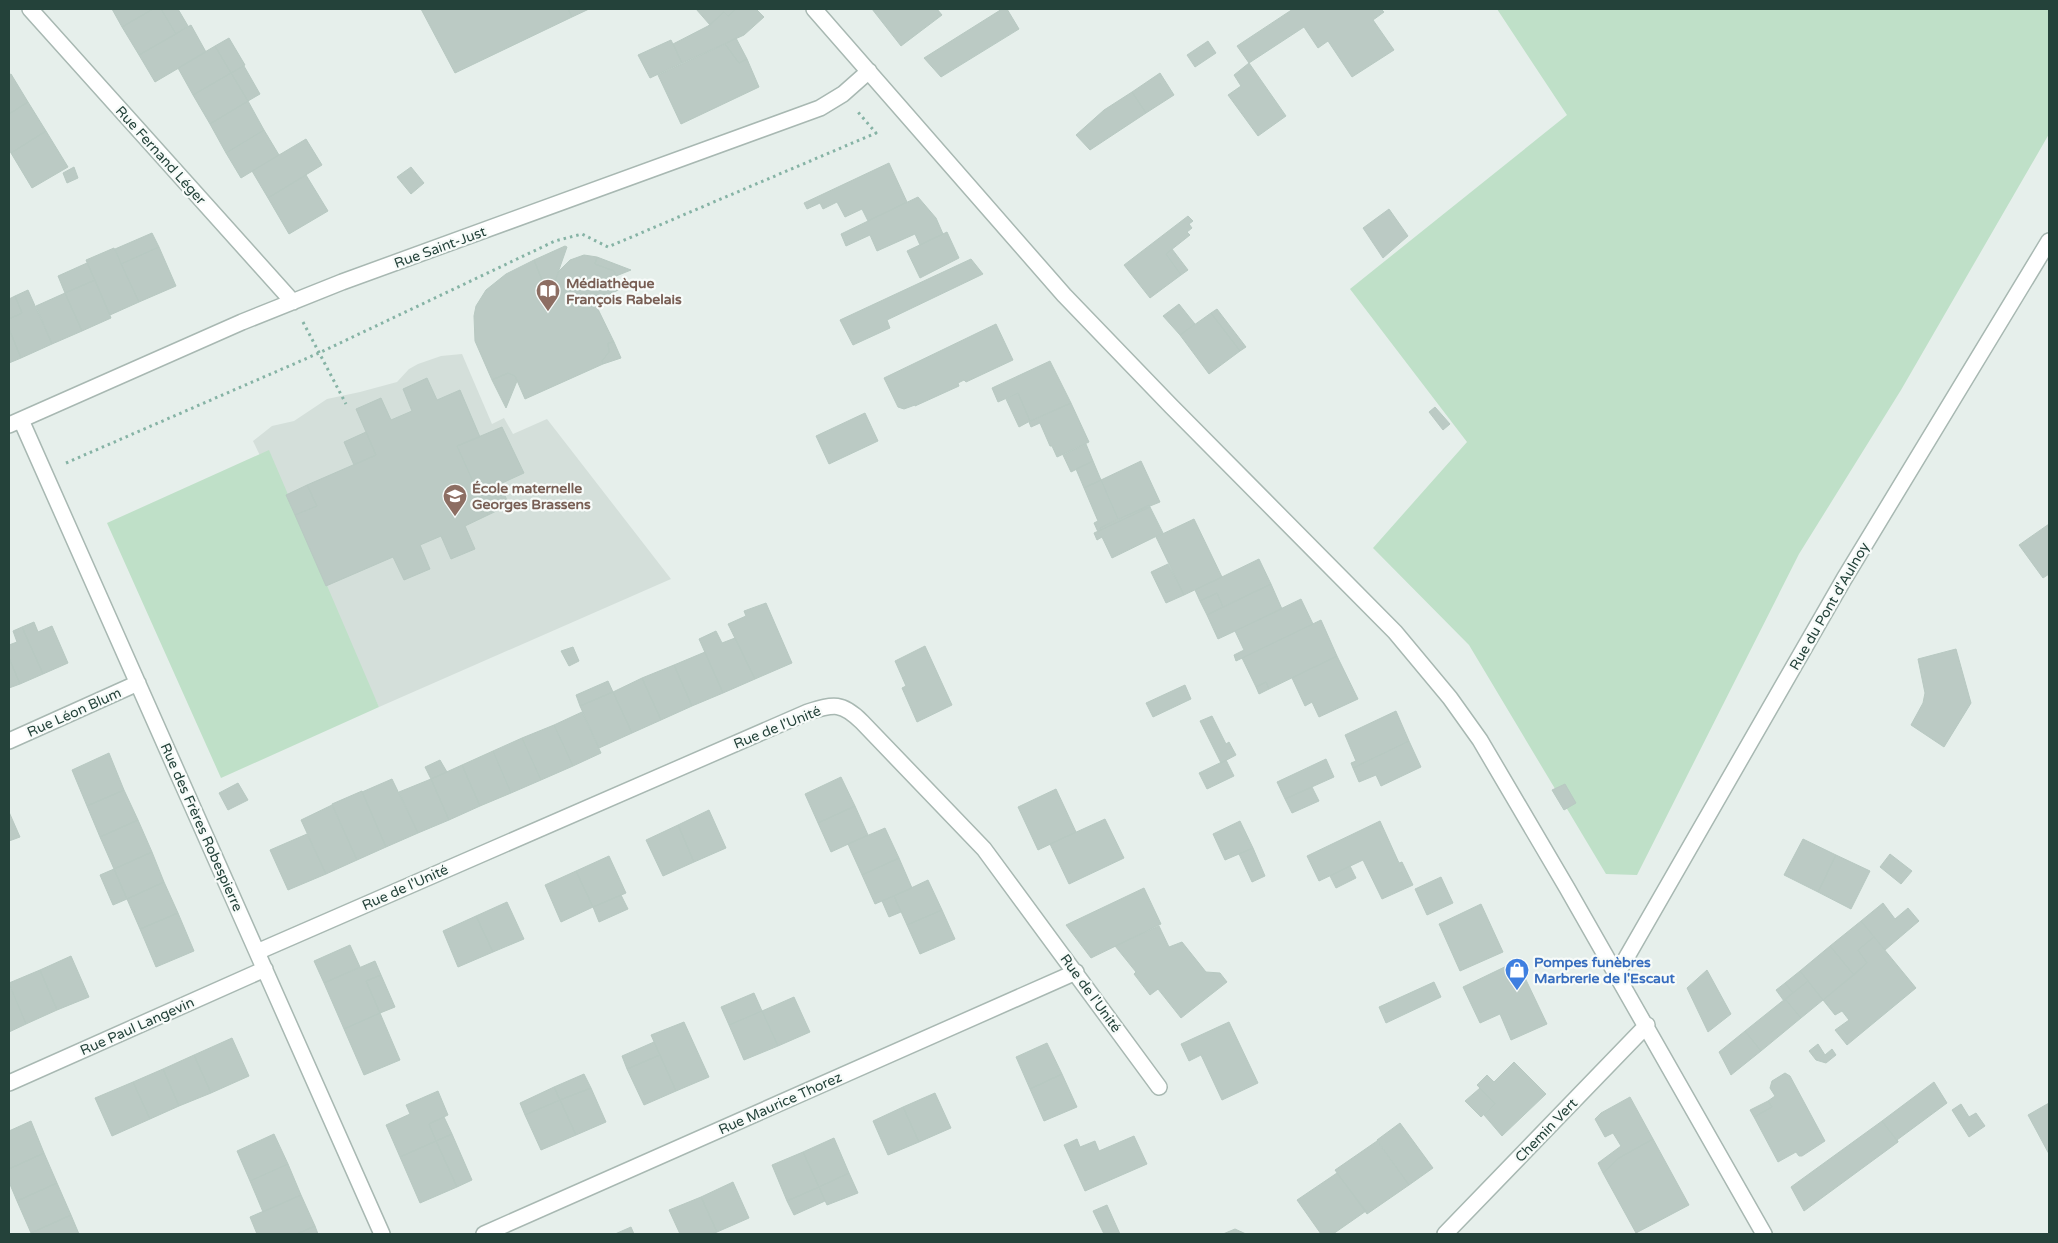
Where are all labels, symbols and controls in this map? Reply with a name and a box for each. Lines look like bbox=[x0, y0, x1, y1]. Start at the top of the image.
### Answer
street label: Rue Fernand Léger bbox=[112, 103, 210, 209]
street label: Rue Saint-Just bbox=[392, 223, 489, 272]
place label: Médiathèque François Rabelais bbox=[566, 275, 682, 308]
library icon: Médiathèque François Rabelais bbox=[535, 278, 561, 312]
place label: École maternelle Georges Brassens bbox=[472, 480, 591, 513]
school or university icon: École maternelle Georges Brassens bbox=[442, 483, 468, 517]
street label: Rue du Pont d'Aulnoy bbox=[1786, 539, 1873, 673]
street label: Rue Léon Blum bbox=[25, 684, 124, 741]
street label: Rue de l'Unité bbox=[731, 702, 823, 753]
street label: Rue des Frères Robespierre bbox=[157, 740, 246, 914]
street label: Rue de l'Unité bbox=[359, 861, 451, 914]
street label: Rue de l'Unité bbox=[1057, 951, 1125, 1036]
place label: Pompes funèbres Marbrerie de l'Escaut bbox=[1534, 954, 1675, 987]
shop icon: Pompes funèbres Marbrerie de l'Escaut bbox=[1504, 957, 1530, 991]
street label: Rue Paul Langevin bbox=[77, 994, 197, 1059]
street label: Rue Maurice Thorez bbox=[716, 1069, 845, 1138]
street label: Chemin Vert bbox=[1512, 1094, 1581, 1166]

